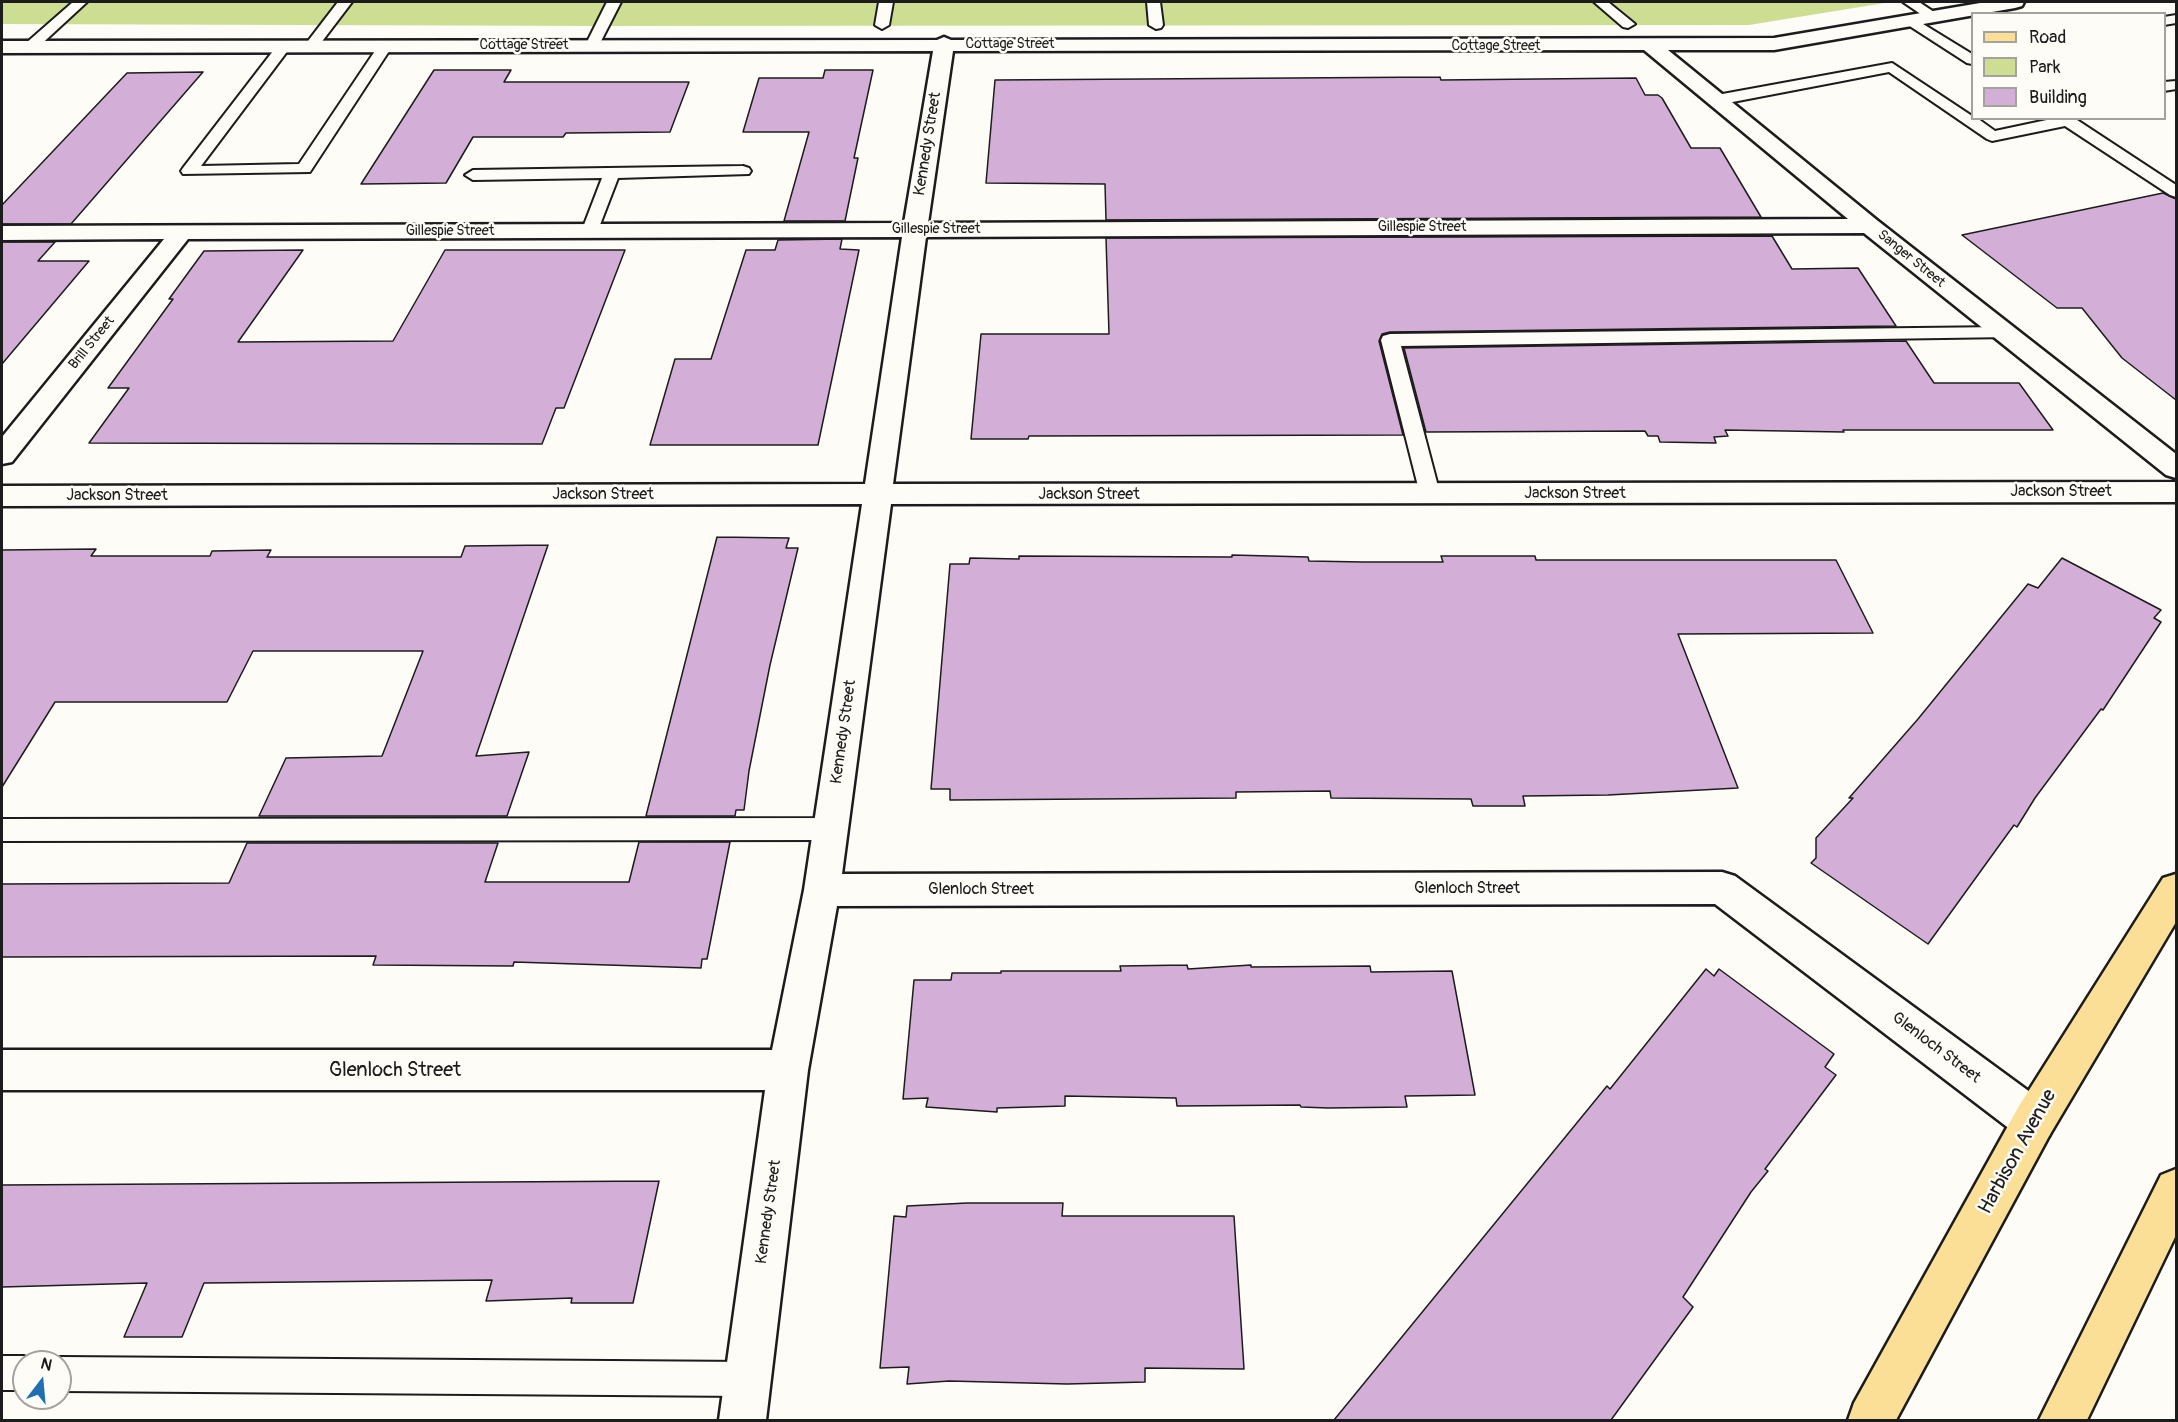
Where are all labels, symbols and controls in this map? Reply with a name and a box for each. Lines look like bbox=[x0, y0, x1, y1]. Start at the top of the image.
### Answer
legend bbox=[1971, 12, 2166, 120]
text: Road bbox=[2029, 26, 2066, 49]
street label: Cottage Street bbox=[966, 36, 1054, 52]
street label: Cottage Street bbox=[480, 37, 568, 53]
street label: Cottage Street bbox=[1452, 38, 1540, 54]
text: Park bbox=[2029, 56, 2061, 79]
text: Building bbox=[2029, 86, 2087, 109]
street label: Kennedy Street bbox=[910, 91, 946, 197]
street label: Gillespie Street bbox=[1378, 219, 1466, 235]
street label: Gillespie Street bbox=[892, 221, 980, 237]
street label: Gillespie Street bbox=[406, 223, 494, 239]
street label: Sanger Street bbox=[1874, 227, 1948, 291]
street label: Brill Street bbox=[66, 313, 118, 373]
street label: Jackson Street bbox=[2010, 482, 2112, 502]
street label: Jackson Street bbox=[1524, 484, 1626, 504]
street label: Jackson Street bbox=[552, 485, 654, 505]
street label: Jackson Street bbox=[1038, 485, 1140, 505]
street label: Jackson Street bbox=[66, 486, 168, 506]
street label: Kennedy Street bbox=[827, 679, 861, 785]
street label: Glenloch Street bbox=[1414, 879, 1520, 899]
street label: Glenloch Street bbox=[928, 880, 1034, 900]
street label: Glenloch Street bbox=[1888, 1009, 1984, 1087]
street label: Glenloch Street bbox=[329, 1059, 461, 1083]
street label: Harbison Avenue bbox=[1974, 1085, 2062, 1219]
street label: Kennedy Street bbox=[752, 1159, 786, 1265]
north arrow bbox=[12, 1350, 72, 1410]
text: N bbox=[38, 1354, 54, 1376]

